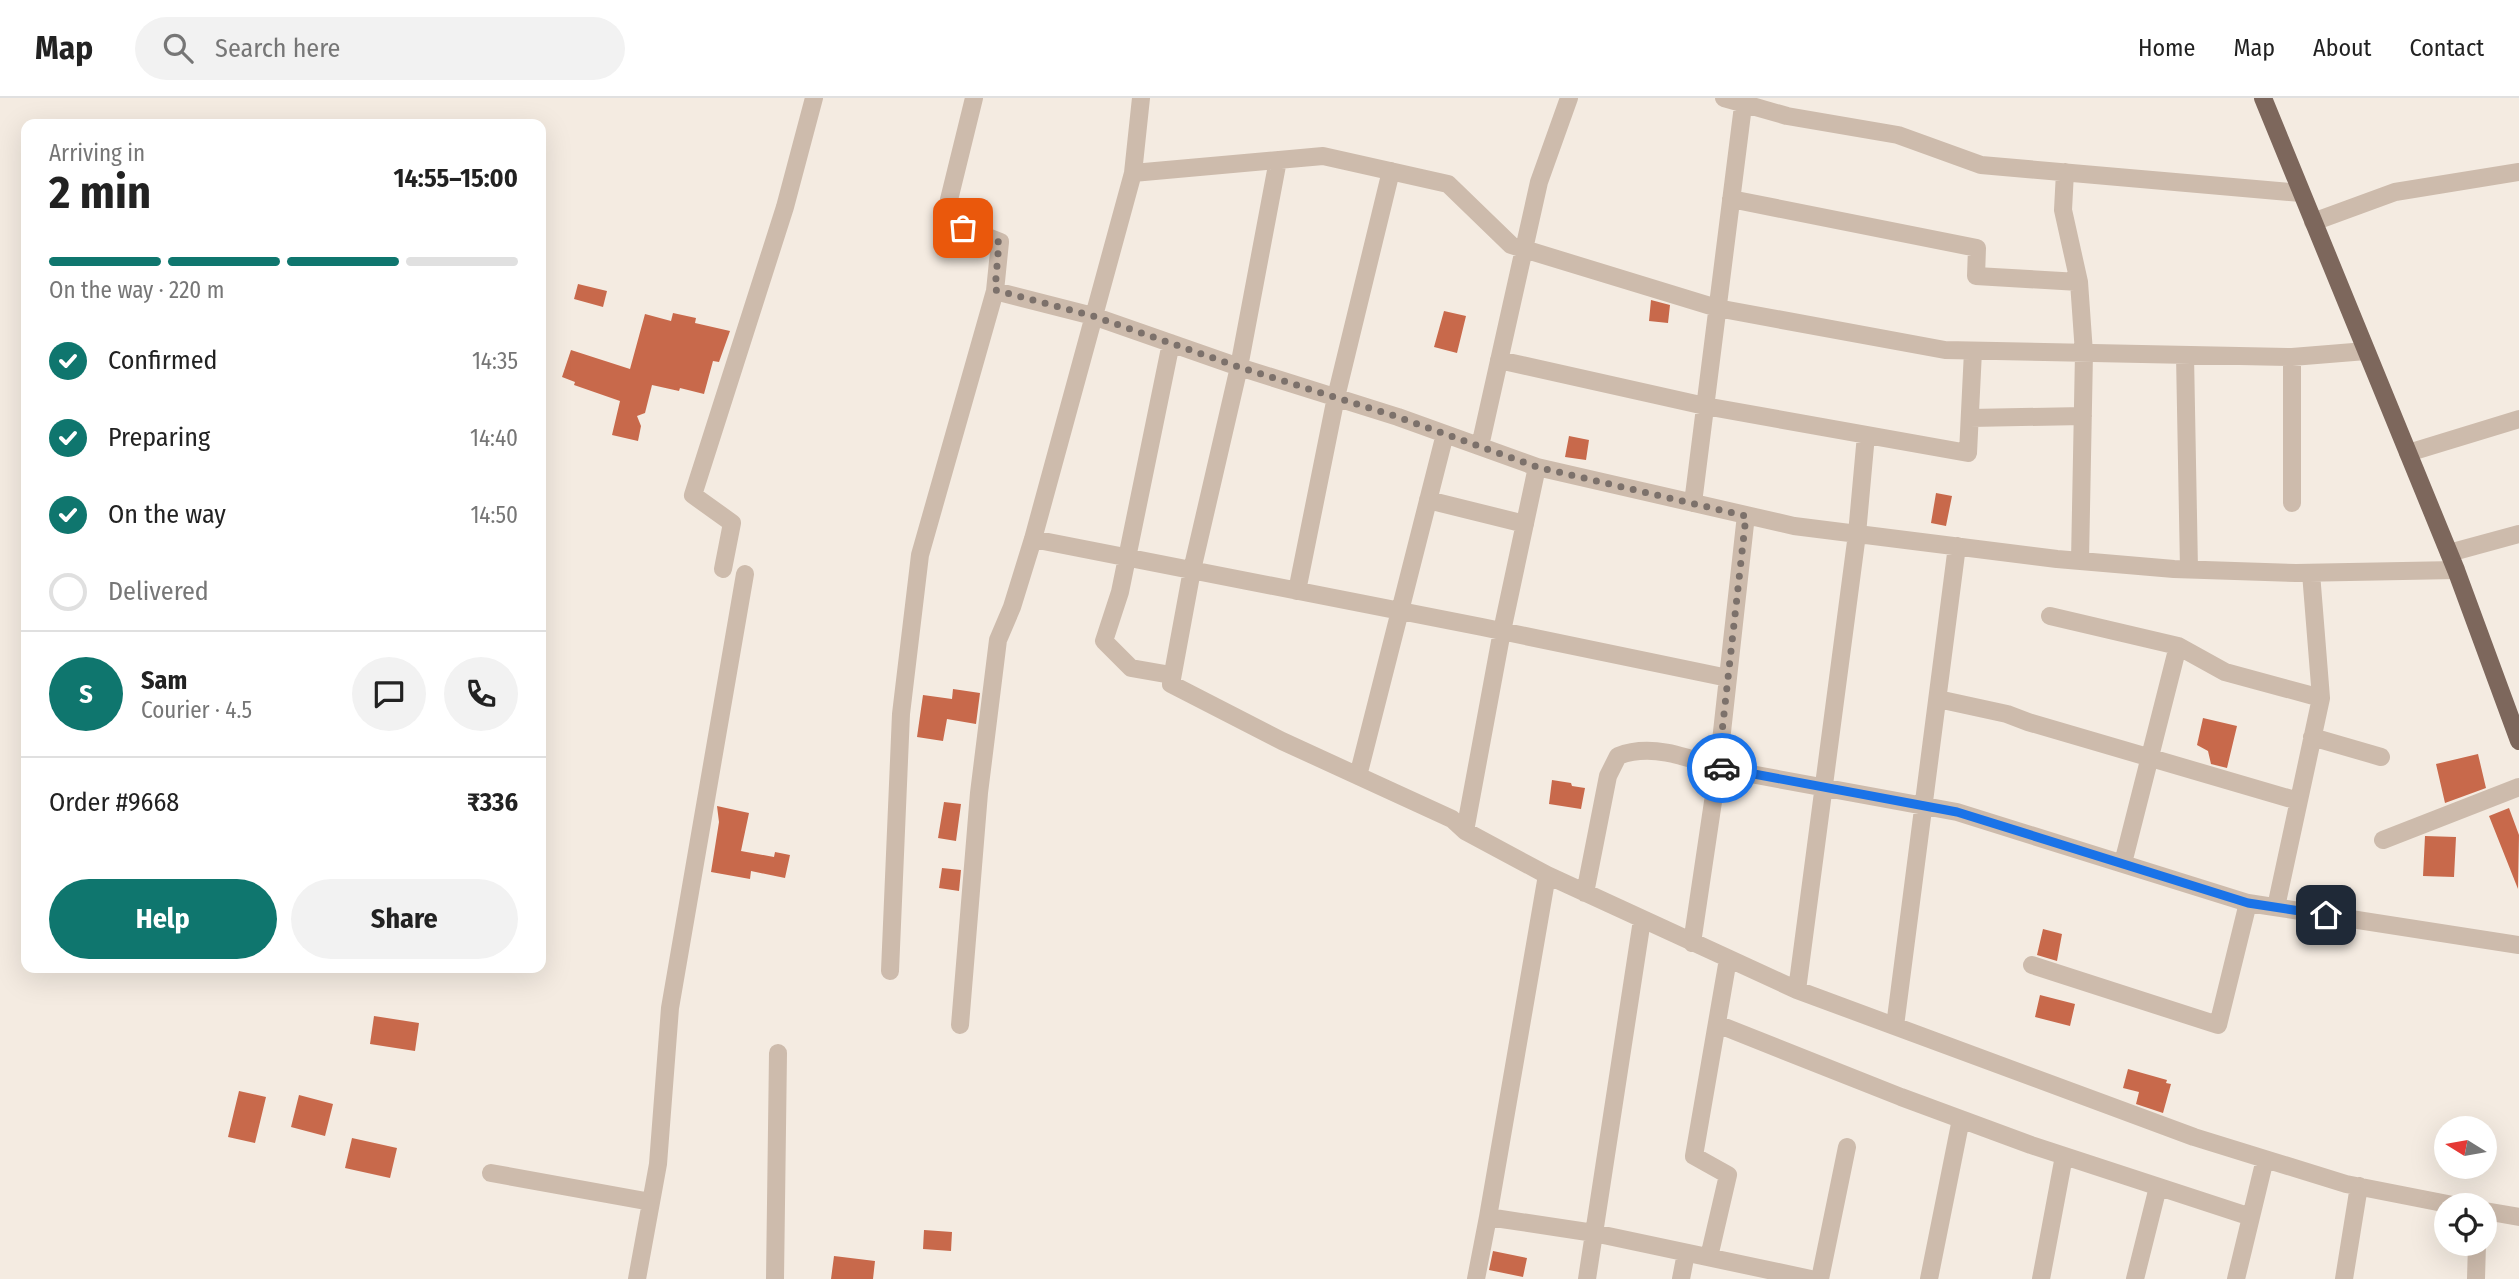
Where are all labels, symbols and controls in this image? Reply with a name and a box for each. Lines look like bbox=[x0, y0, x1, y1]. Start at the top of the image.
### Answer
search box bbox=[135, 17, 625, 80]
text: Map bbox=[35, 28, 93, 68]
icon: search bbox=[159, 29, 197, 67]
text: Search here bbox=[215, 33, 340, 64]
text: Home bbox=[2138, 34, 2195, 62]
text: Map bbox=[2233, 34, 2275, 62]
text: About bbox=[2313, 34, 2371, 62]
text: Contact bbox=[2409, 34, 2484, 62]
text: Arriving in bbox=[49, 139, 145, 167]
text: 14:55–15:00 bbox=[393, 163, 518, 194]
text: 2 min bbox=[49, 165, 151, 220]
pin bbox=[933, 198, 993, 258]
icon: bag bbox=[944, 209, 982, 247]
text: On the way · 220 m bbox=[49, 276, 224, 304]
icon: check bbox=[49, 342, 87, 380]
text: Confirmed bbox=[108, 345, 218, 376]
text: 14:35 bbox=[472, 347, 518, 375]
icon: check bbox=[49, 419, 87, 457]
text: Preparing bbox=[108, 422, 210, 453]
text: 14:40 bbox=[470, 424, 518, 452]
icon: check bbox=[49, 496, 87, 534]
text: On the way bbox=[108, 499, 226, 530]
text: 14:50 bbox=[470, 501, 518, 529]
text: Delivered bbox=[108, 576, 209, 607]
button: chat bbox=[352, 657, 426, 731]
button: phone bbox=[444, 657, 518, 731]
text: Sam bbox=[141, 665, 187, 696]
text: S bbox=[79, 679, 93, 710]
text: Courier · 4.5 bbox=[141, 696, 252, 724]
courier bbox=[1687, 733, 1757, 803]
icon: car bbox=[1703, 749, 1741, 787]
text: Order #9668 bbox=[49, 787, 179, 818]
text: ₹336 bbox=[467, 787, 518, 818]
button: Help bbox=[49, 879, 277, 959]
button: Share bbox=[291, 879, 518, 959]
pin bbox=[2296, 885, 2356, 945]
icon: home bbox=[2307, 896, 2345, 934]
north arrow bbox=[2434, 1116, 2497, 1180]
map controls bbox=[2434, 1116, 2497, 1256]
button: locate bbox=[2434, 1193, 2497, 1256]

